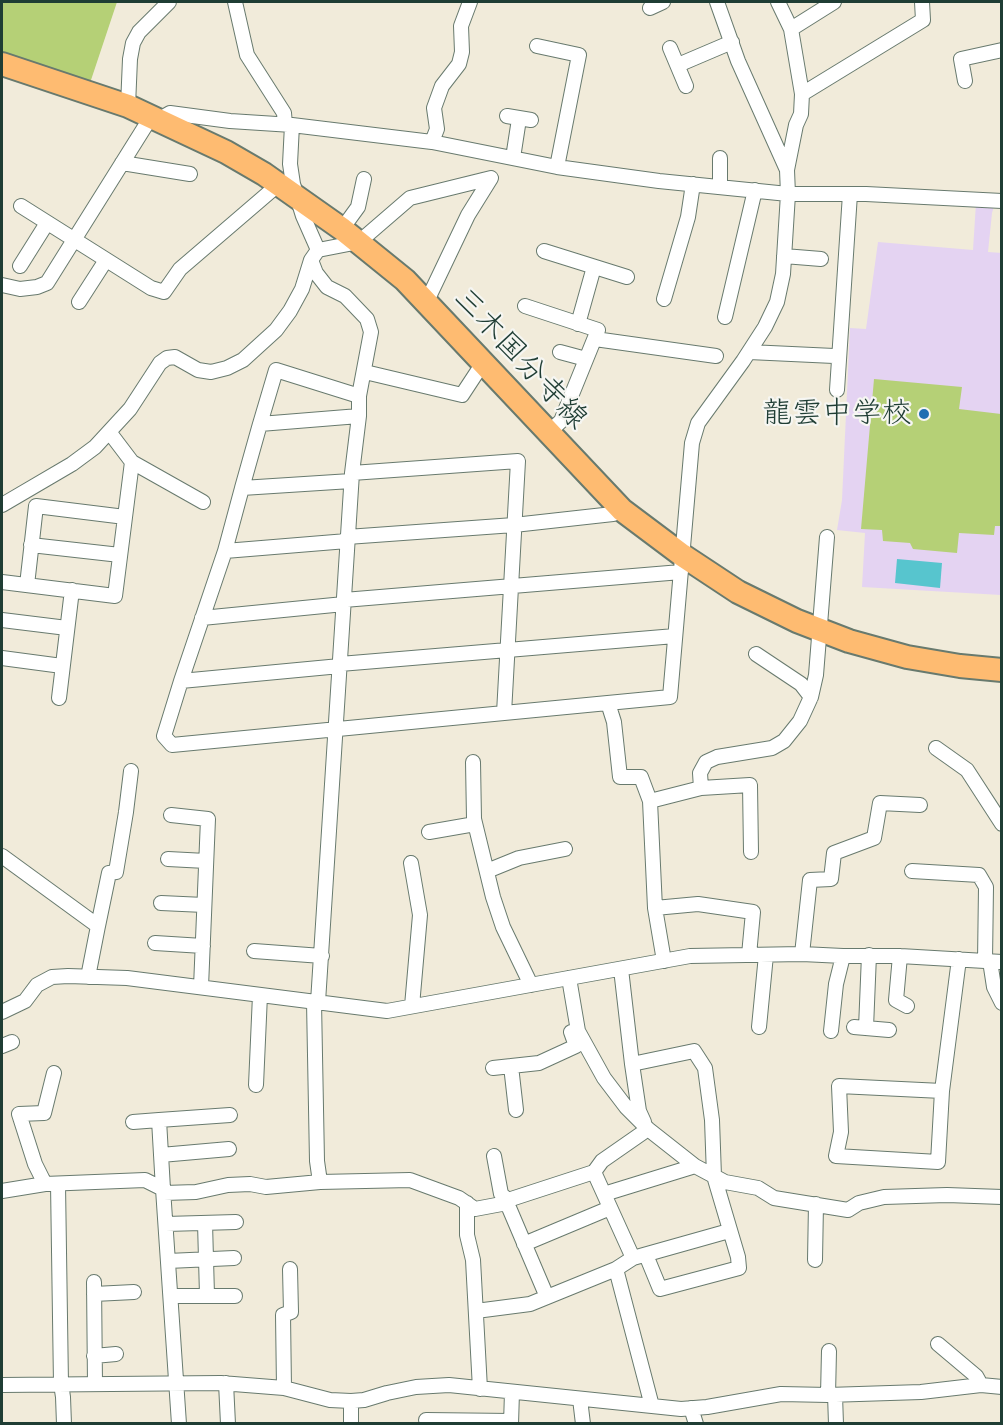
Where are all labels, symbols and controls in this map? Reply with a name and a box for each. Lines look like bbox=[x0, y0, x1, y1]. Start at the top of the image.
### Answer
street label: 三木国分寺線 bbox=[445, 281, 595, 437]
place label: 龍雲中学校 bbox=[762, 396, 912, 432]
marker: 龍雲中学校 bbox=[917, 407, 931, 421]

